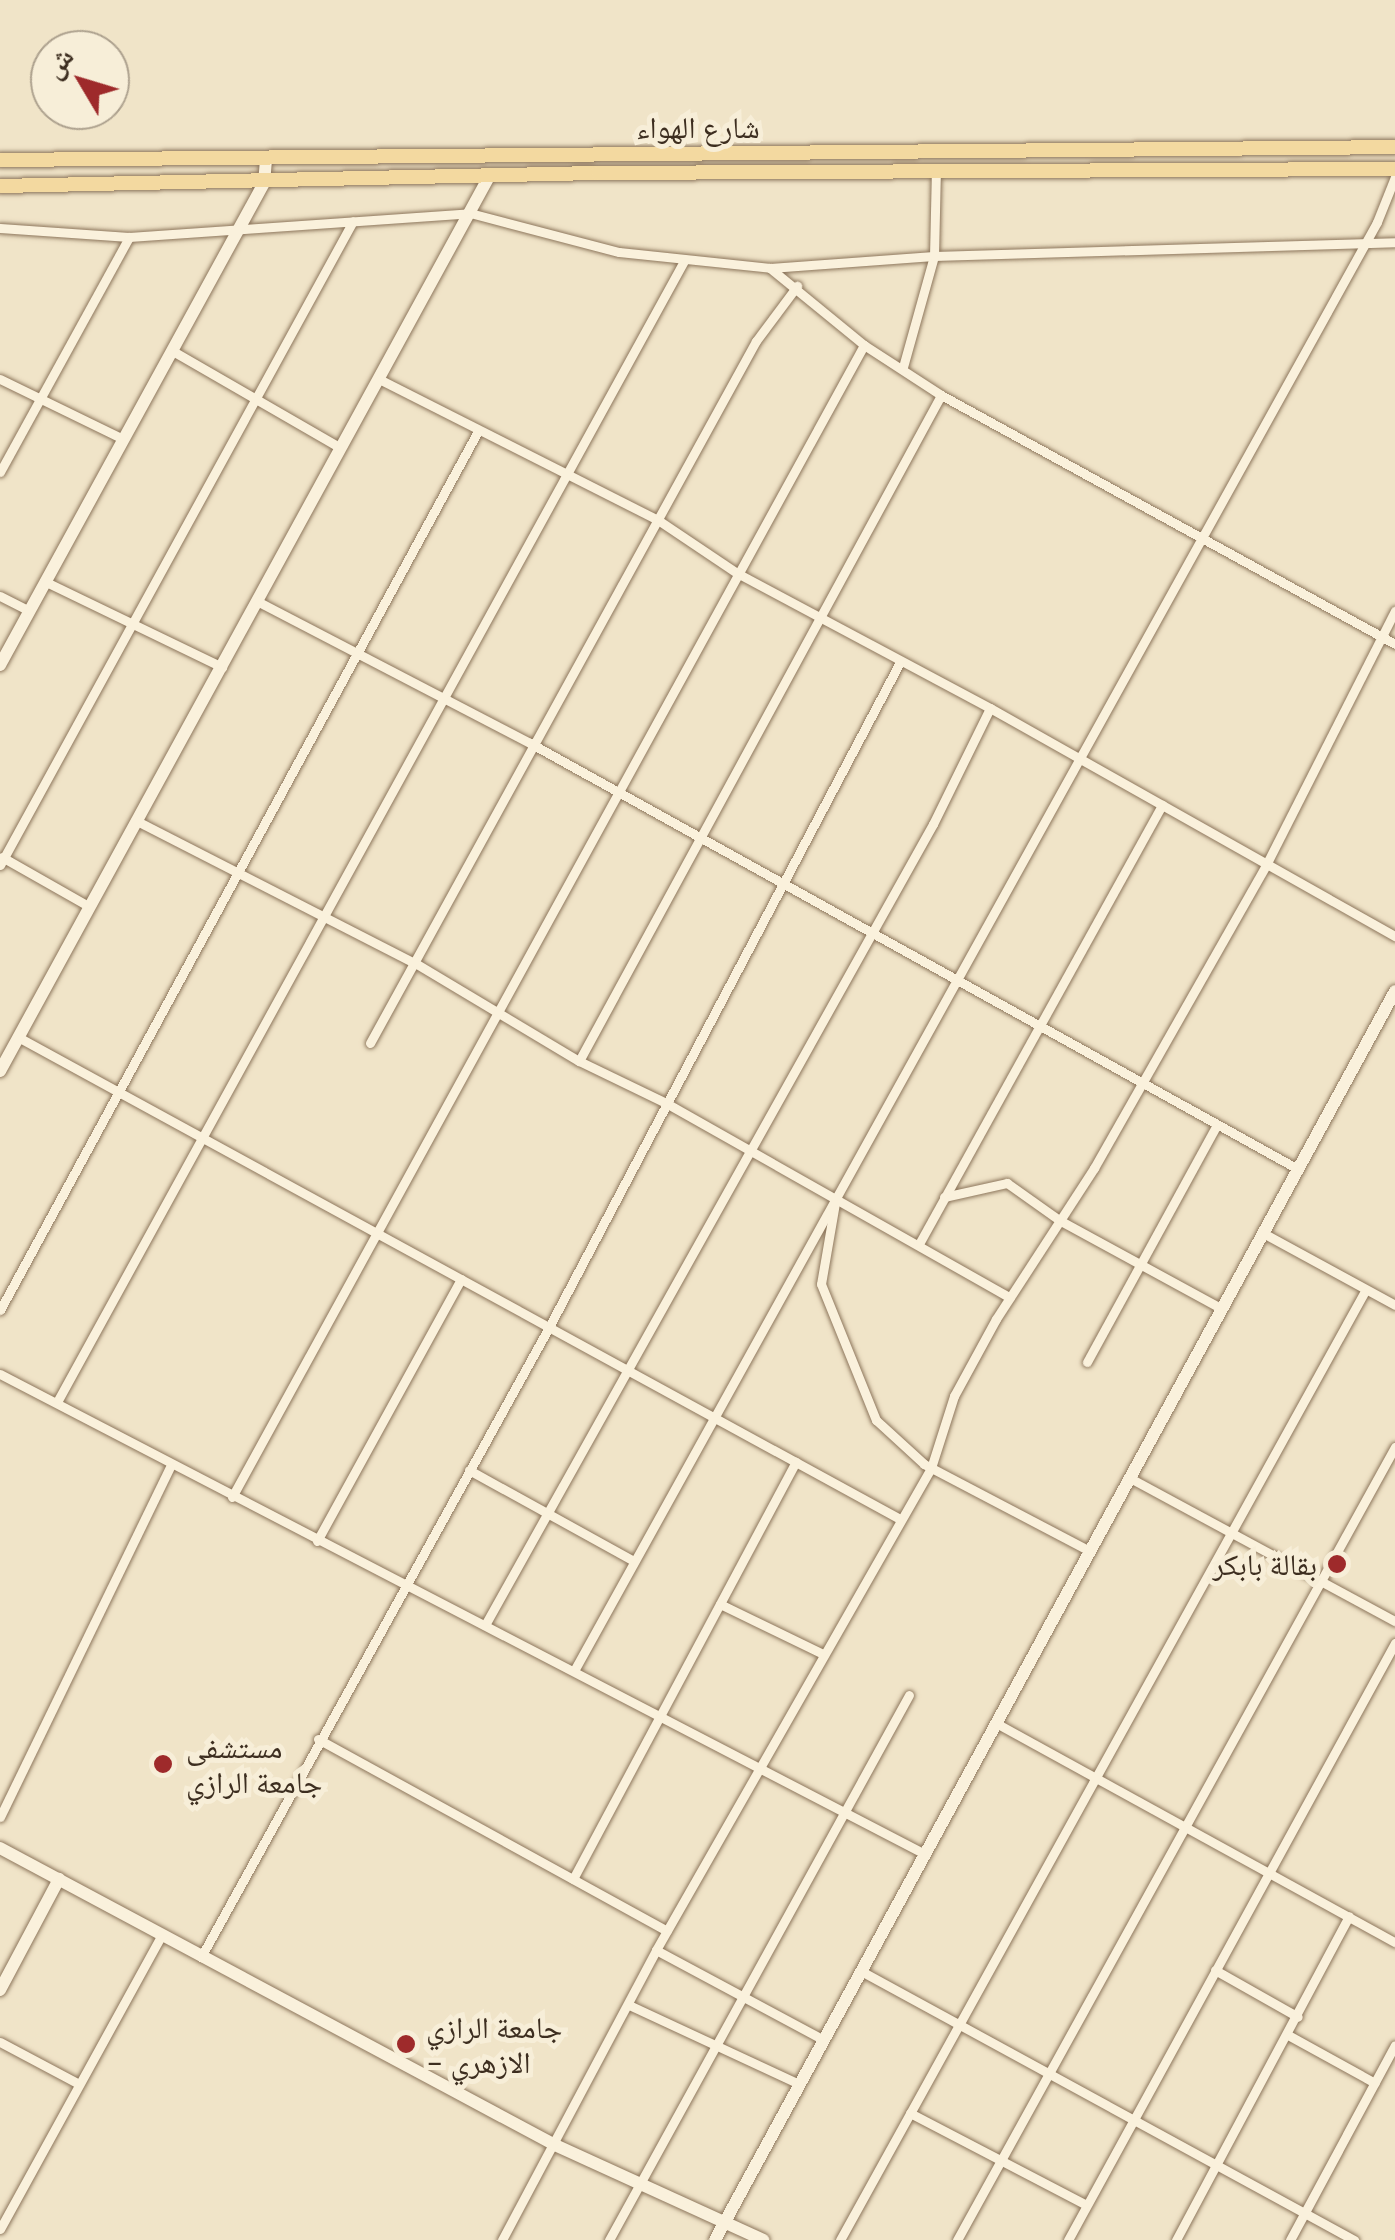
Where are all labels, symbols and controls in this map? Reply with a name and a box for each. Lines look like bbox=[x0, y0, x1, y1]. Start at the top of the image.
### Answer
north arrow bbox=[30, 30, 130, 130]
text: ش bbox=[35, 40, 81, 86]
street label: شارع الهواء bbox=[636, 109, 760, 145]
place label: بقالة بابكر bbox=[1213, 1546, 1317, 1582]
marker: بقالة بابكر bbox=[1326, 1553, 1348, 1575]
place label: مستشفى جامعة الرازي bbox=[186, 1729, 322, 1800]
marker: مستشفى جامعة الرازي bbox=[150, 1751, 176, 1777]
place label: جامعة الرازي - الازهري bbox=[426, 2009, 562, 2080]
marker: جامعة الرازي - الازهري bbox=[395, 2033, 417, 2055]

